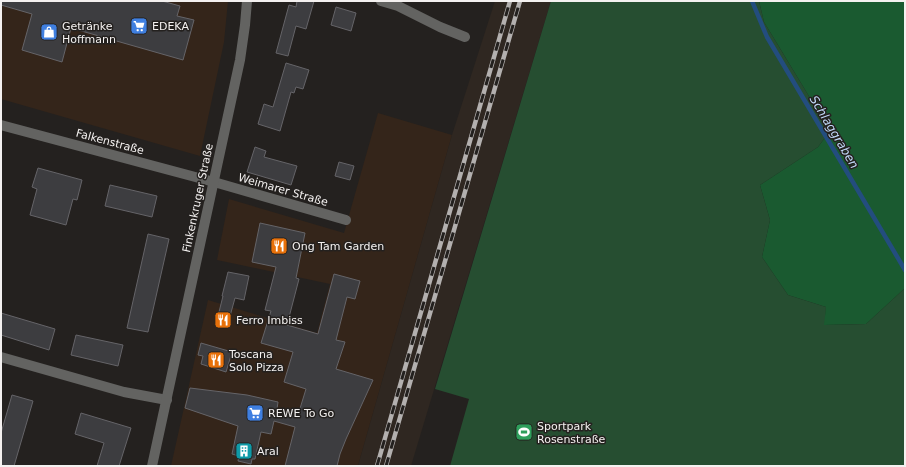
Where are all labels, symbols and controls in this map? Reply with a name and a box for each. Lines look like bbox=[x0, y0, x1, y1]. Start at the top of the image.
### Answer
supermarket icon: EDEKA bbox=[129, 16, 149, 36]
place label: Getränke Hoffmann bbox=[62, 20, 116, 46]
place label: EDEKA bbox=[152, 20, 189, 33]
shop icon: Getränke Hoffmann bbox=[39, 22, 59, 42]
water label: Schlaggraben bbox=[807, 93, 861, 171]
street label: Falkenstraße bbox=[75, 127, 146, 157]
street label: Finkenkruger Straße bbox=[180, 142, 216, 254]
street label: Weimarer Straße bbox=[237, 171, 330, 209]
restaurant icon: Ong Tam Garden bbox=[269, 236, 289, 256]
place label: Ong Tam Garden bbox=[292, 240, 384, 253]
restaurant icon: Ferro Imbiss bbox=[213, 310, 233, 330]
place label: Ferro Imbiss bbox=[236, 314, 303, 327]
place label: Toscana Solo Pizza bbox=[228, 348, 284, 374]
restaurant icon: Toscana Solo Pizza bbox=[206, 350, 226, 370]
supermarket icon: REWE To Go bbox=[245, 403, 265, 423]
place label: REWE To Go bbox=[268, 407, 335, 420]
place label: Sportpark Rosenstraße bbox=[537, 420, 606, 446]
sports icon: Sportpark Rosenstraße bbox=[514, 422, 534, 442]
building icon: Aral bbox=[234, 441, 254, 461]
place label: Aral bbox=[257, 445, 279, 458]

